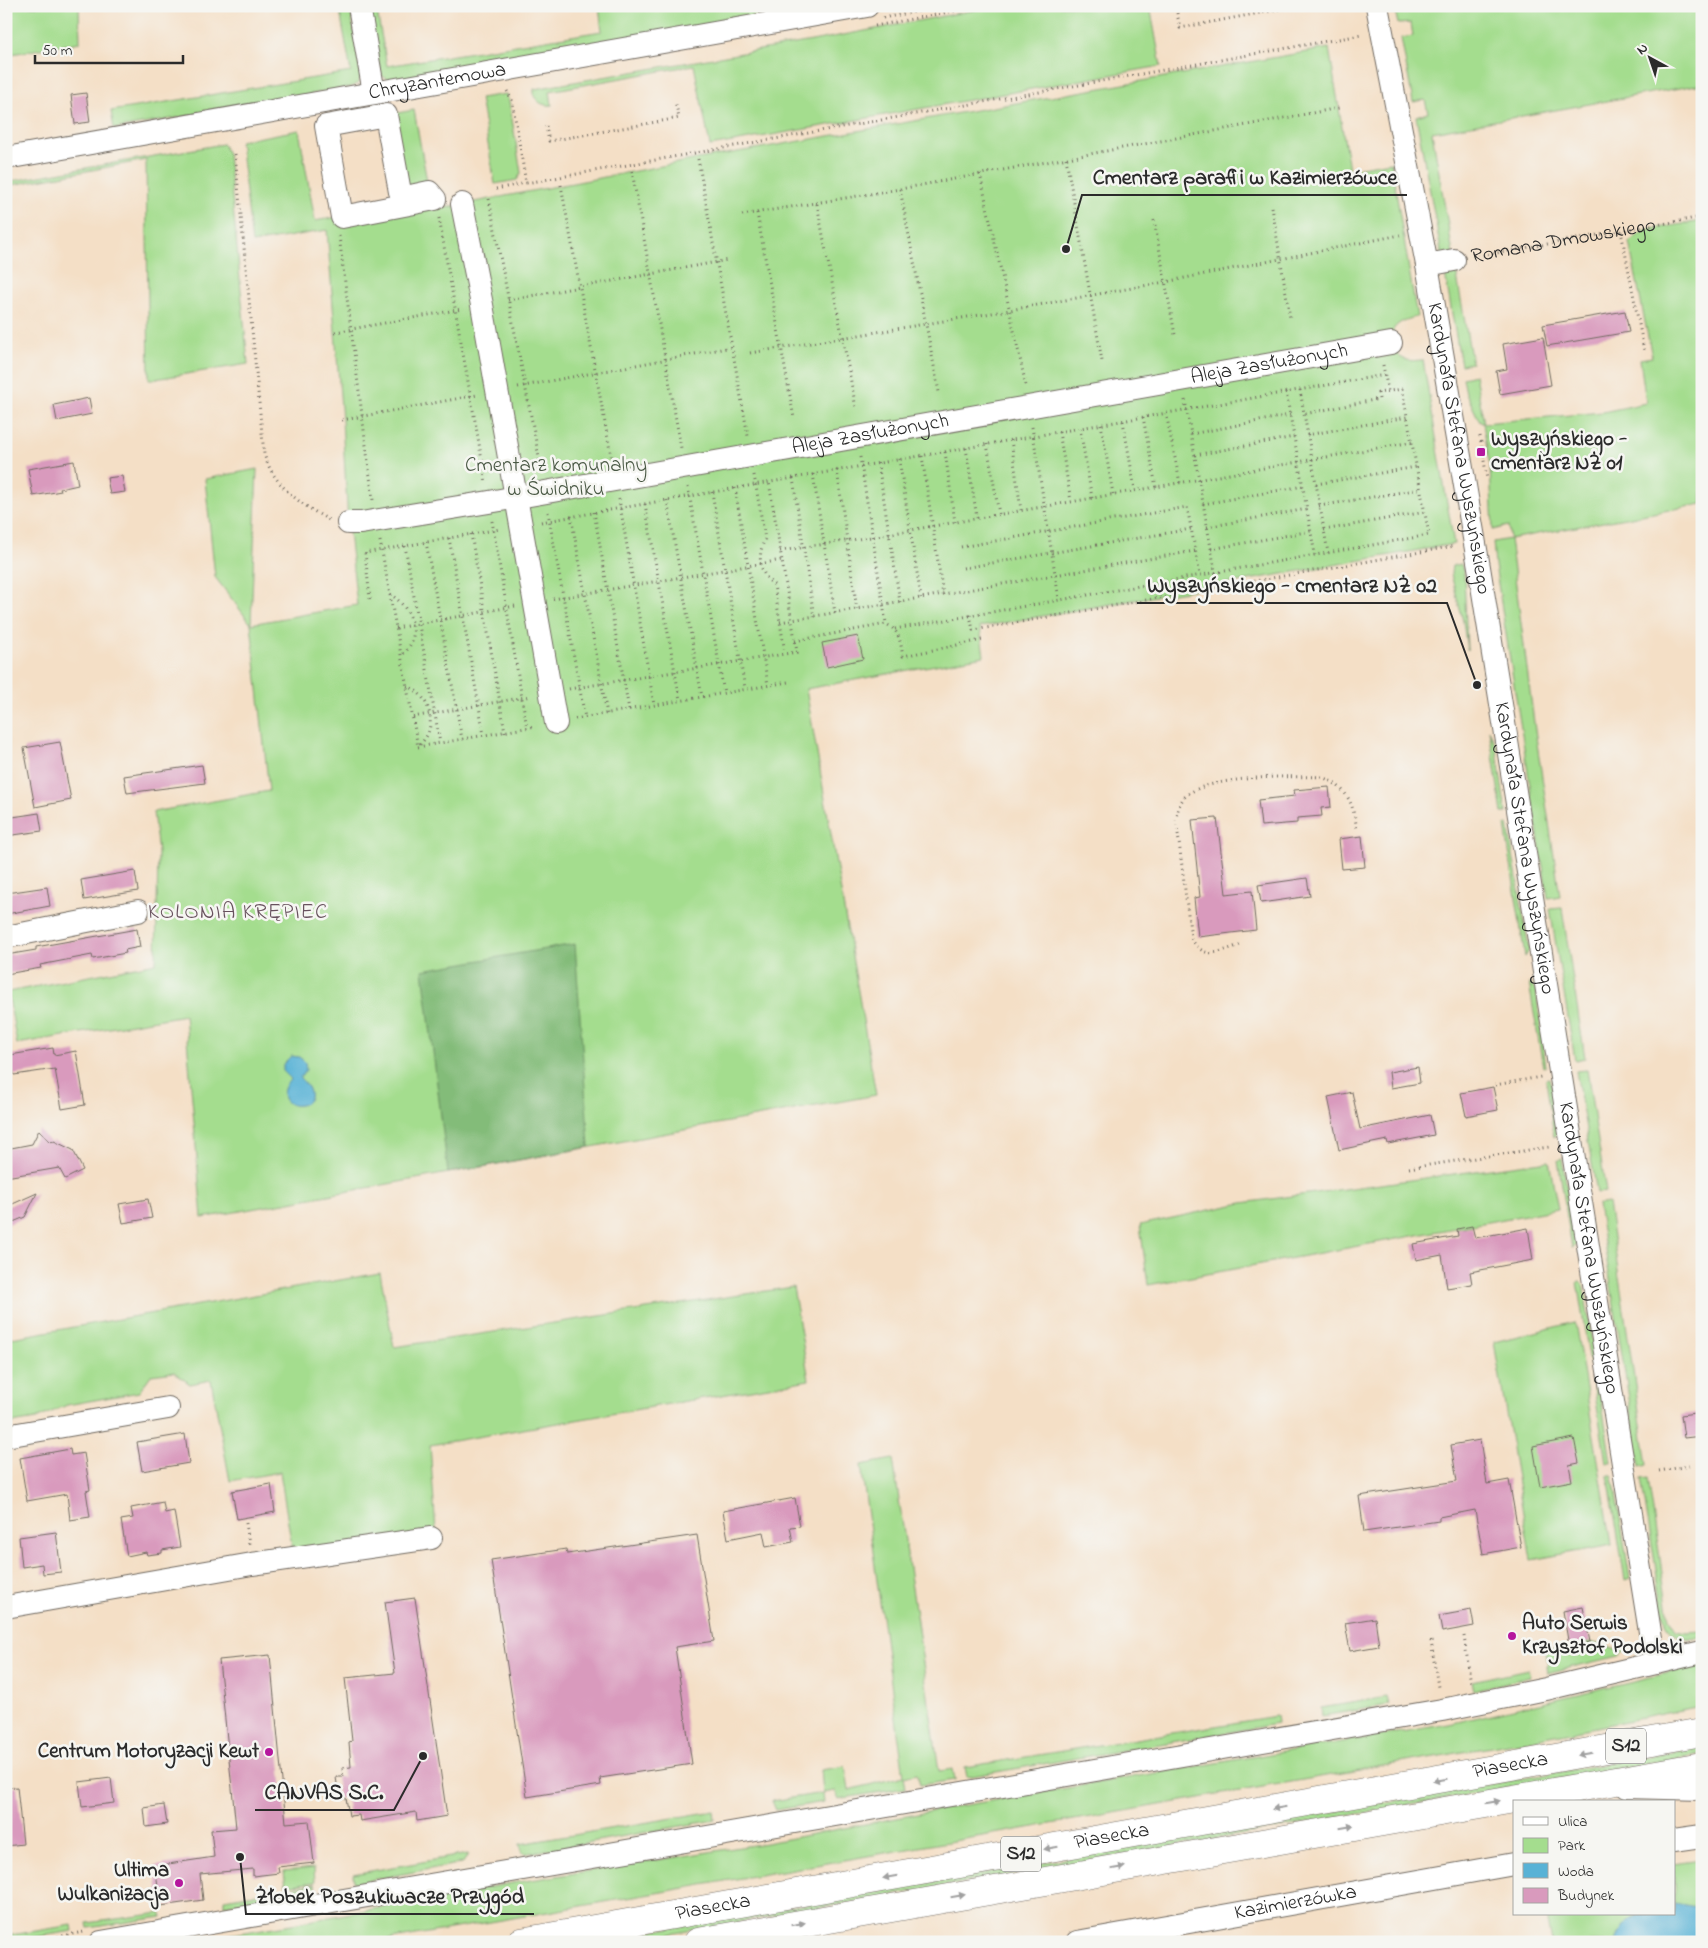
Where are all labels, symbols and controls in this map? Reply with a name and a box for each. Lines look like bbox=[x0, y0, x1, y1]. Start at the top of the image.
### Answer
scale bar bbox=[35, 32, 182, 64]
north arrow bbox=[1626, 32, 1676, 82]
text: N bbox=[1632, 38, 1653, 60]
text: 50 m bbox=[42, 40, 73, 62]
street label: Chryzantemowa bbox=[366, 55, 508, 109]
callout: Cmentarz parafii w Kazimierzówce bbox=[1082, 158, 1407, 195]
text: Cmentarz parafii w Kazimierzówce bbox=[1093, 163, 1398, 195]
street label: Romana Dmowskiego bbox=[1469, 210, 1658, 272]
street label: Kardynała Stefana Wyszyńskiego bbox=[1419, 300, 1498, 597]
street label: Aleja Zasłużonych bbox=[1188, 336, 1350, 393]
street label: Aleja Zasłużonych bbox=[789, 406, 951, 463]
place label: Wyszyńskiego - cmentarz NŻ 01 bbox=[1491, 425, 1627, 479]
marker: Wyszyńskiego - cmentarz NŻ 01 bbox=[1475, 446, 1487, 458]
park label: Cmentarz komunalny w Świdniku bbox=[465, 451, 647, 505]
callout: Wyszyńskiego - cmentarz NŻ 02 bbox=[1137, 566, 1447, 603]
text: Wyszyńskiego - cmentarz NŻ 02 bbox=[1147, 571, 1437, 604]
street label: Kardynała Stefana Wyszyńskiego bbox=[1486, 700, 1562, 997]
district label: KOLONIA KRĘPIEC bbox=[148, 897, 328, 929]
street label: Kardynała Stefana Wyszyńskiego bbox=[1550, 1100, 1627, 1396]
place label: Auto Serwis Krzysztof Podolski bbox=[1522, 1609, 1683, 1665]
marker: Auto Serwis Krzysztof Podolski bbox=[1506, 1630, 1518, 1642]
road number: S12 bbox=[1606, 1728, 1646, 1764]
place label: Centrum Motoryzacji Kewt bbox=[38, 1737, 260, 1769]
street label: Piasecka bbox=[1470, 1745, 1551, 1787]
marker: Centrum Motoryzacji Kewt bbox=[263, 1746, 275, 1758]
one-way arrow bbox=[1577, 1750, 1593, 1758]
callout: CANVAS S.C. bbox=[255, 1773, 394, 1810]
one-way arrow bbox=[1431, 1776, 1447, 1784]
text: CANVAS S.C. bbox=[264, 1778, 384, 1810]
one-way arrow bbox=[1485, 1797, 1501, 1805]
legend bbox=[1513, 1800, 1676, 1916]
one-way arrow bbox=[1271, 1805, 1287, 1813]
text: Ulica bbox=[1558, 1811, 1587, 1833]
street label: Piasecka bbox=[1072, 1816, 1152, 1858]
one-way arrow bbox=[1339, 1823, 1354, 1831]
text: Park bbox=[1558, 1835, 1586, 1857]
road number: S12 bbox=[1001, 1836, 1041, 1872]
one-way arrow bbox=[1042, 1845, 1058, 1853]
place label: Ultima Wulkanizacja bbox=[58, 1856, 169, 1910]
text: Woda bbox=[1558, 1861, 1594, 1883]
one-way arrow bbox=[1110, 1863, 1126, 1871]
one-way arrow bbox=[882, 1873, 898, 1881]
marker: Ultima Wulkanizacja bbox=[173, 1877, 185, 1889]
callout: Żłobek Poszukiwacze Przygód bbox=[246, 1877, 534, 1914]
street label: Kazimierzówka bbox=[1232, 1877, 1359, 1929]
text: Żłobek Poszukiwacze Przygód bbox=[256, 1882, 525, 1915]
text: Budynek bbox=[1557, 1885, 1615, 1908]
street label: Piasecka bbox=[673, 1886, 753, 1929]
one-way arrow bbox=[950, 1891, 966, 1899]
one-way arrow bbox=[790, 1920, 806, 1928]

